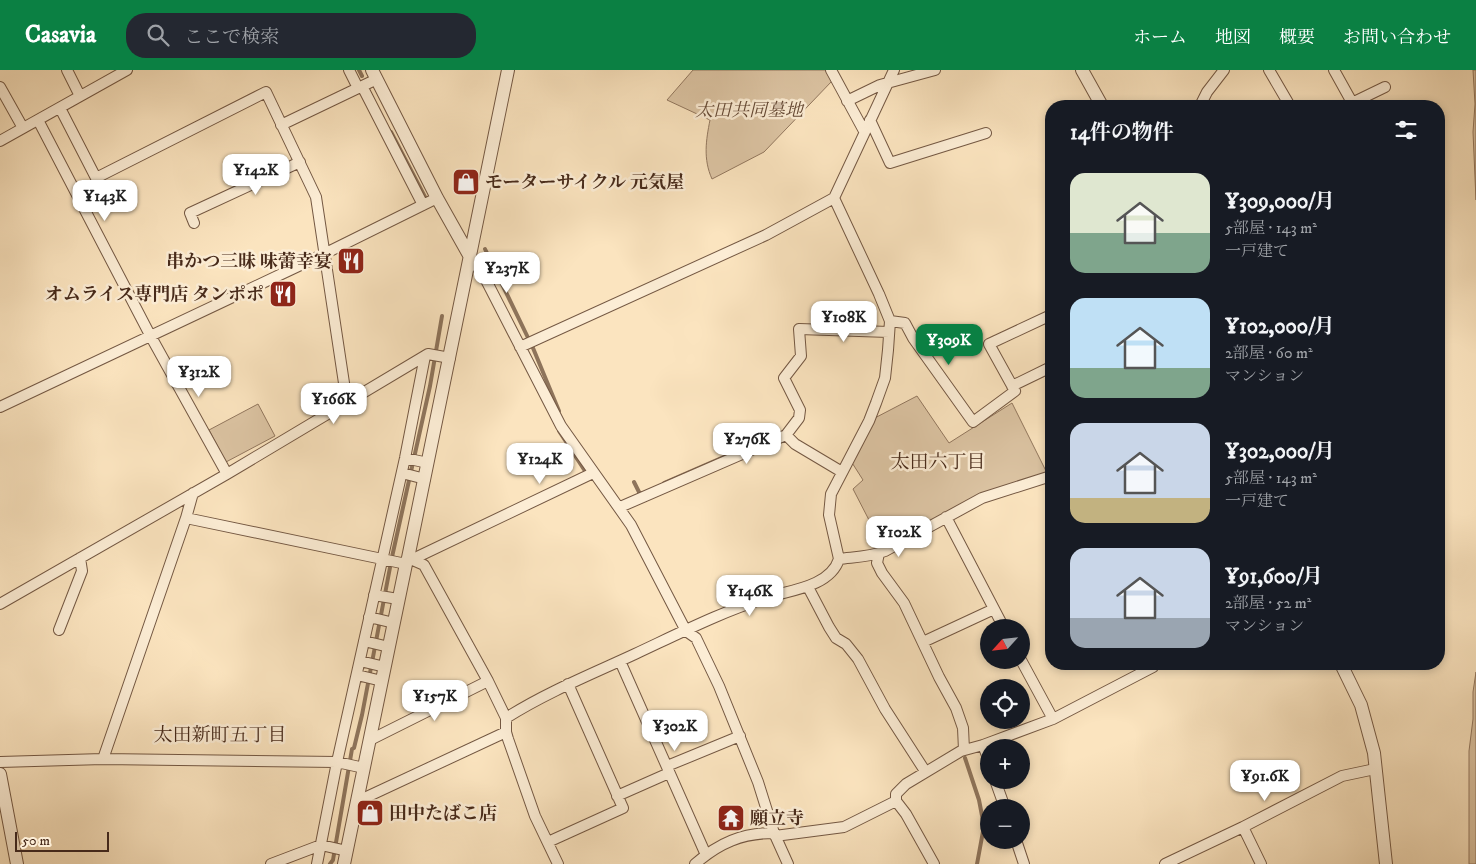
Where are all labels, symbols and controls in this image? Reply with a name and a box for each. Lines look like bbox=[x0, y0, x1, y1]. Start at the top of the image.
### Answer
search box bbox=[126, 13, 476, 58]
text: Casavia bbox=[25, 20, 96, 50]
icon: search bbox=[144, 21, 172, 49]
text: ここで検索 bbox=[184, 26, 279, 49]
text: ホーム bbox=[1133, 27, 1187, 49]
text: 地図 bbox=[1215, 27, 1251, 49]
text: 概要 bbox=[1279, 27, 1315, 49]
text: お問い合わせ bbox=[1343, 27, 1451, 49]
park label: 太田共同墓地 bbox=[695, 100, 805, 122]
icon: filters bbox=[1392, 116, 1420, 144]
text: 14件の物件 bbox=[1070, 120, 1174, 146]
pin: ¥142K bbox=[221, 154, 291, 196]
text: ¥142K bbox=[234, 160, 278, 180]
shop icon: モーターサイクル 元気屋 bbox=[451, 167, 481, 197]
place label: モーターサイクル 元気屋 bbox=[485, 172, 684, 194]
pin: ¥143K bbox=[70, 180, 140, 222]
text: ¥143K bbox=[83, 186, 127, 206]
text: ¥309,000/月 bbox=[1225, 189, 1335, 215]
icon: home bbox=[1110, 193, 1170, 253]
text: 5部屋 · 143 m² bbox=[1225, 218, 1317, 238]
text: 一戸建て bbox=[1225, 241, 1289, 261]
restaurant icon: 串かつ三昧 味蕾幸宴 bbox=[336, 246, 366, 276]
place label: 串かつ三昧 味蕾幸宴 bbox=[166, 251, 332, 273]
pin: ¥237K bbox=[472, 252, 542, 294]
text: ¥237K bbox=[485, 258, 529, 278]
restaurant icon: オムライス専門店 タンポポ bbox=[268, 279, 298, 309]
place label: オムライス専門店 タンポポ bbox=[45, 284, 264, 306]
pin: ¥108K bbox=[809, 300, 879, 343]
text: ¥108K bbox=[822, 307, 866, 327]
text: ¥102,000/月 bbox=[1225, 314, 1335, 340]
icon: home bbox=[1110, 318, 1170, 378]
pin: ¥309K bbox=[914, 324, 984, 366]
text: ¥309K bbox=[927, 330, 971, 350]
text: 2部屋 · 60 m² bbox=[1225, 343, 1313, 363]
pin: ¥312K bbox=[164, 356, 234, 398]
text: ¥312K bbox=[178, 362, 220, 382]
text: マンション bbox=[1225, 366, 1304, 386]
pin: ¥166K bbox=[299, 382, 369, 425]
text: ¥166K bbox=[312, 389, 356, 409]
pin: ¥276K bbox=[712, 422, 782, 465]
text: ¥276K bbox=[724, 429, 770, 449]
text: ¥302,000/月 bbox=[1225, 439, 1335, 465]
pin: ¥124K bbox=[505, 442, 575, 485]
icon: home bbox=[1110, 443, 1170, 503]
text: ¥124K bbox=[518, 449, 562, 469]
district label: 太田六丁目 bbox=[890, 451, 986, 474]
text: 5部屋 · 143 m² bbox=[1225, 468, 1317, 488]
text: 一戸建て bbox=[1225, 491, 1289, 511]
pin: ¥102K bbox=[864, 516, 934, 558]
text: ¥102K bbox=[877, 522, 921, 542]
text: ¥91,600/月 bbox=[1225, 564, 1323, 590]
icon: home bbox=[1110, 568, 1170, 628]
pin: ¥146K bbox=[715, 574, 785, 617]
text: ¥146K bbox=[727, 581, 773, 601]
text: 2部屋 · 52 m² bbox=[1225, 593, 1312, 613]
text: マンション bbox=[1225, 616, 1304, 636]
north arrow bbox=[980, 619, 1030, 669]
map controls bbox=[980, 619, 1030, 849]
button: locate bbox=[980, 679, 1030, 729]
pin: ¥157K bbox=[400, 680, 470, 722]
text: ¥157K bbox=[413, 686, 457, 706]
pin: ¥302K bbox=[640, 710, 710, 752]
text: ¥302K bbox=[653, 716, 697, 736]
district label: 太田新町五丁目 bbox=[153, 724, 287, 747]
button: + bbox=[980, 739, 1030, 789]
pin: ¥91.6K bbox=[1224, 760, 1306, 802]
text: ¥91.6K bbox=[1241, 766, 1289, 786]
shop icon: 田中たばこ店 bbox=[355, 798, 385, 828]
button: − bbox=[980, 799, 1030, 849]
place label: 田中たばこ店 bbox=[389, 803, 497, 825]
temple icon: 願立寺 bbox=[716, 803, 746, 833]
place label: 願立寺 bbox=[750, 808, 804, 830]
scale bar bbox=[15, 829, 109, 852]
text: 50 m bbox=[22, 832, 50, 850]

